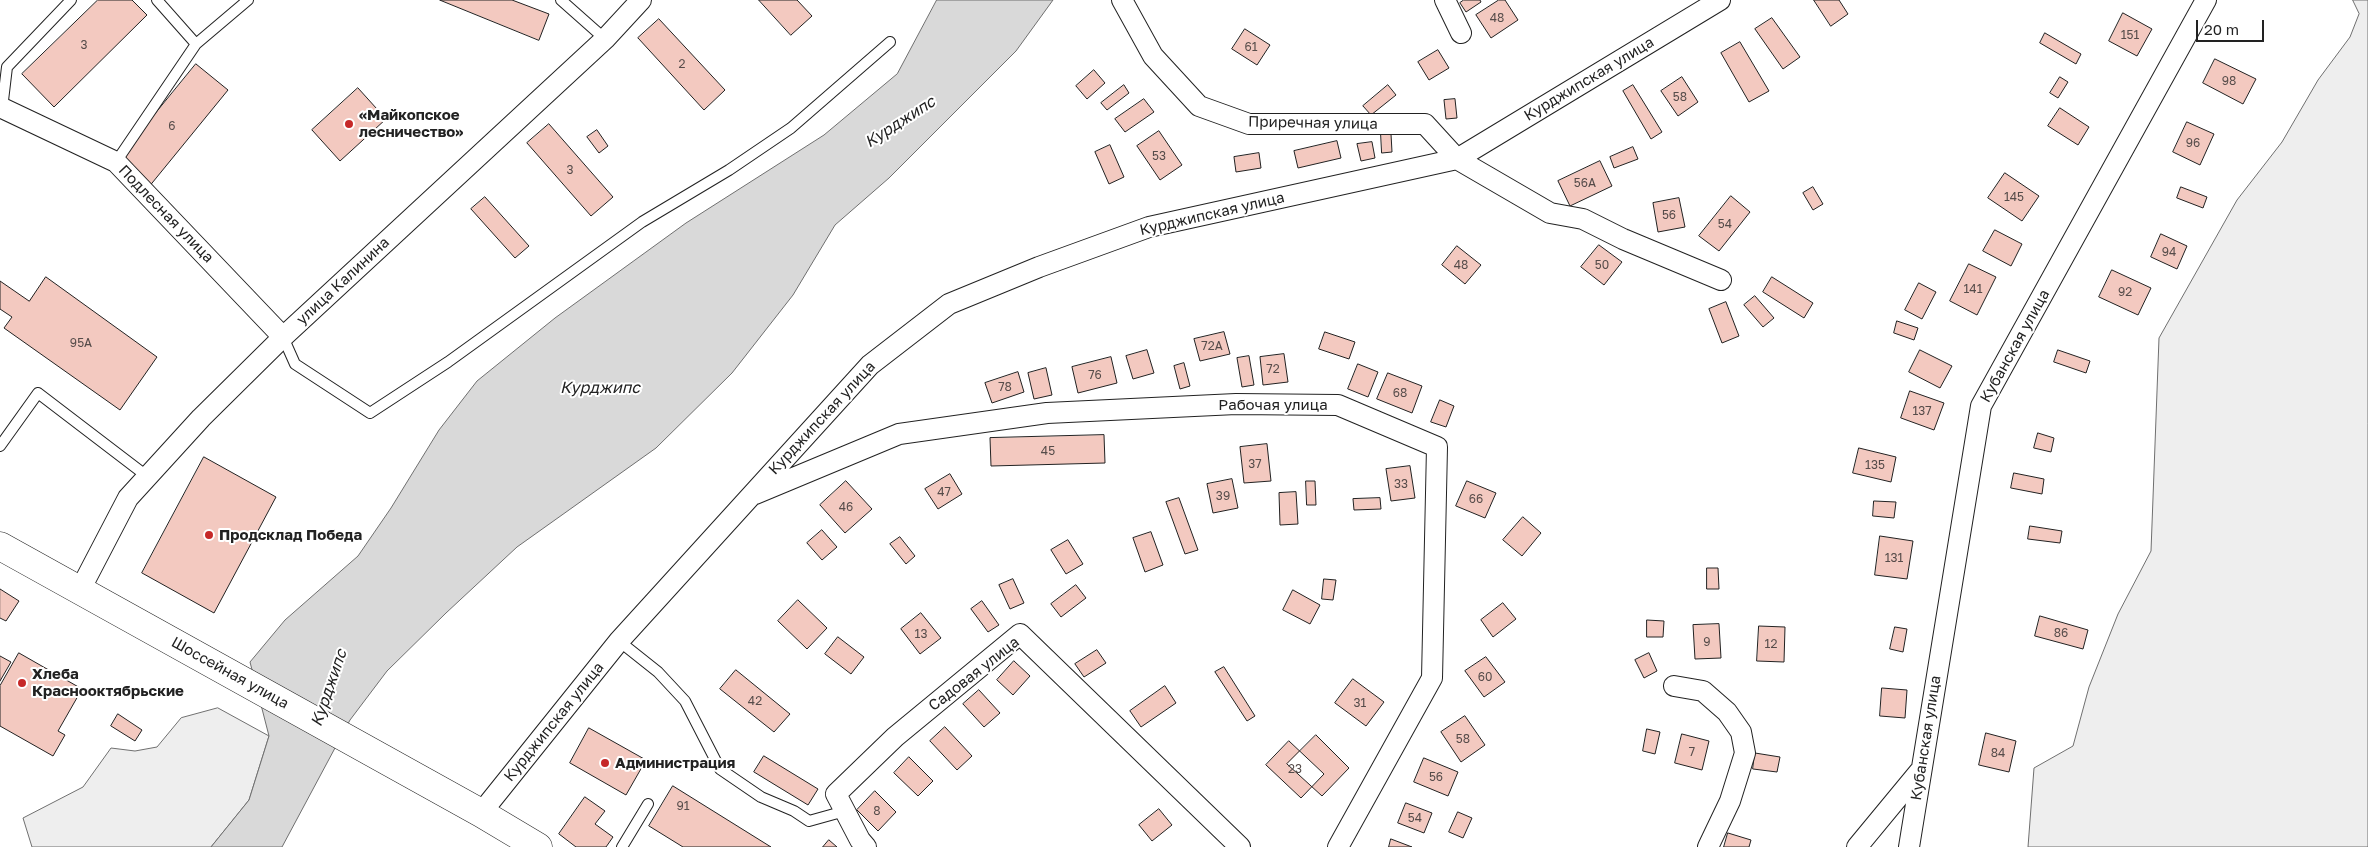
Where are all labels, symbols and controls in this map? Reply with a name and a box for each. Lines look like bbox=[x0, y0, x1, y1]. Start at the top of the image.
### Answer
scale bar bbox=[2198, 10, 2266, 42]
house number: 48 bbox=[1490, 11, 1504, 25]
text: 20 m bbox=[2204, 20, 2239, 38]
house number: 151 bbox=[2121, 28, 2139, 42]
street label: Курджипская улица bbox=[1521, 33, 1657, 125]
house number: 3 bbox=[80, 38, 88, 52]
house number: 61 bbox=[1244, 40, 1258, 54]
house number: 2 bbox=[679, 57, 685, 71]
house number: 98 bbox=[2222, 74, 2236, 88]
house number: 58 bbox=[1673, 90, 1687, 104]
water label: Курджипс bbox=[861, 92, 939, 152]
place label: «Майкопское лесничество» bbox=[359, 106, 463, 141]
street label: Приречная улица bbox=[1248, 113, 1378, 133]
marker: «Майкопское лесничество» bbox=[343, 118, 355, 130]
house number: 6 bbox=[168, 119, 176, 133]
house number: 96 bbox=[2186, 136, 2200, 150]
house number: 53 bbox=[1152, 149, 1166, 163]
street label: Подлесная улица bbox=[115, 161, 217, 267]
house number: 3 bbox=[566, 163, 574, 177]
house number: 56А bbox=[1574, 176, 1596, 190]
street label: Курджипская улица bbox=[1138, 189, 1286, 239]
house number: 145 bbox=[2004, 190, 2024, 204]
house number: 56 bbox=[1662, 208, 1676, 222]
house number: 54 bbox=[1718, 217, 1732, 231]
street label: улица Калинина bbox=[293, 233, 393, 329]
house number: 94 bbox=[2162, 245, 2176, 259]
house number: 48 bbox=[1454, 258, 1468, 272]
house number: 50 bbox=[1595, 258, 1609, 272]
house number: 141 bbox=[1964, 282, 1982, 296]
house number: 92 bbox=[2118, 285, 2132, 299]
street label: Кубанская улица bbox=[1977, 286, 2053, 406]
house number: 95А bbox=[70, 336, 92, 350]
house number: 72А bbox=[1201, 339, 1223, 353]
street label: Курджипская улица bbox=[765, 358, 879, 478]
house number: 72 bbox=[1266, 362, 1280, 376]
house number: 76 bbox=[1088, 368, 1102, 382]
water label: Курджипс bbox=[560, 378, 640, 398]
house number: 78 bbox=[998, 380, 1012, 394]
house number: 68 bbox=[1393, 386, 1407, 400]
street label: Рабочая улица bbox=[1218, 396, 1328, 414]
house number: 137 bbox=[1912, 404, 1932, 418]
house number: 45 bbox=[1041, 444, 1055, 458]
house number: 37 bbox=[1248, 457, 1262, 471]
house number: 135 bbox=[1865, 458, 1885, 472]
house number: 33 bbox=[1394, 477, 1408, 491]
house number: 47 bbox=[937, 485, 951, 499]
house number: 39 bbox=[1216, 489, 1230, 503]
house number: 66 bbox=[1469, 492, 1483, 506]
house number: 46 bbox=[839, 500, 853, 514]
place label: Продсклад Победа bbox=[219, 526, 362, 544]
marker: Продсклад Победа bbox=[203, 529, 215, 541]
house number: 131 bbox=[1885, 551, 1903, 565]
house number: 86 bbox=[2054, 626, 2068, 640]
house number: 13 bbox=[915, 627, 927, 641]
street label: Шоссейная улица bbox=[168, 633, 292, 713]
street label: Садовая улица bbox=[925, 633, 1023, 715]
house number: 9 bbox=[1703, 635, 1711, 649]
house number: 12 bbox=[1765, 637, 1777, 651]
water label: Курджипс bbox=[307, 647, 351, 729]
street label: Курджипская улица bbox=[500, 659, 608, 785]
place label: Хлеба Краснооктябрьские bbox=[32, 665, 184, 700]
house number: 60 bbox=[1478, 670, 1492, 684]
street label: Кубанская улица bbox=[1907, 674, 1945, 802]
marker: Хлеба Краснооктябрьские bbox=[16, 677, 28, 689]
house number: 42 bbox=[748, 694, 762, 708]
house number: 31 bbox=[1354, 696, 1366, 710]
house number: 58 bbox=[1456, 732, 1470, 746]
house number: 7 bbox=[1689, 745, 1695, 759]
house number: 84 bbox=[1991, 746, 2005, 760]
place label: Администрация bbox=[615, 754, 735, 772]
marker: Администрация bbox=[599, 757, 611, 769]
house number: 23 bbox=[1288, 762, 1302, 776]
house number: 56 bbox=[1429, 770, 1443, 784]
house number: 91 bbox=[676, 799, 690, 813]
house number: 8 bbox=[873, 804, 881, 818]
house number: 54 bbox=[1408, 811, 1422, 825]

